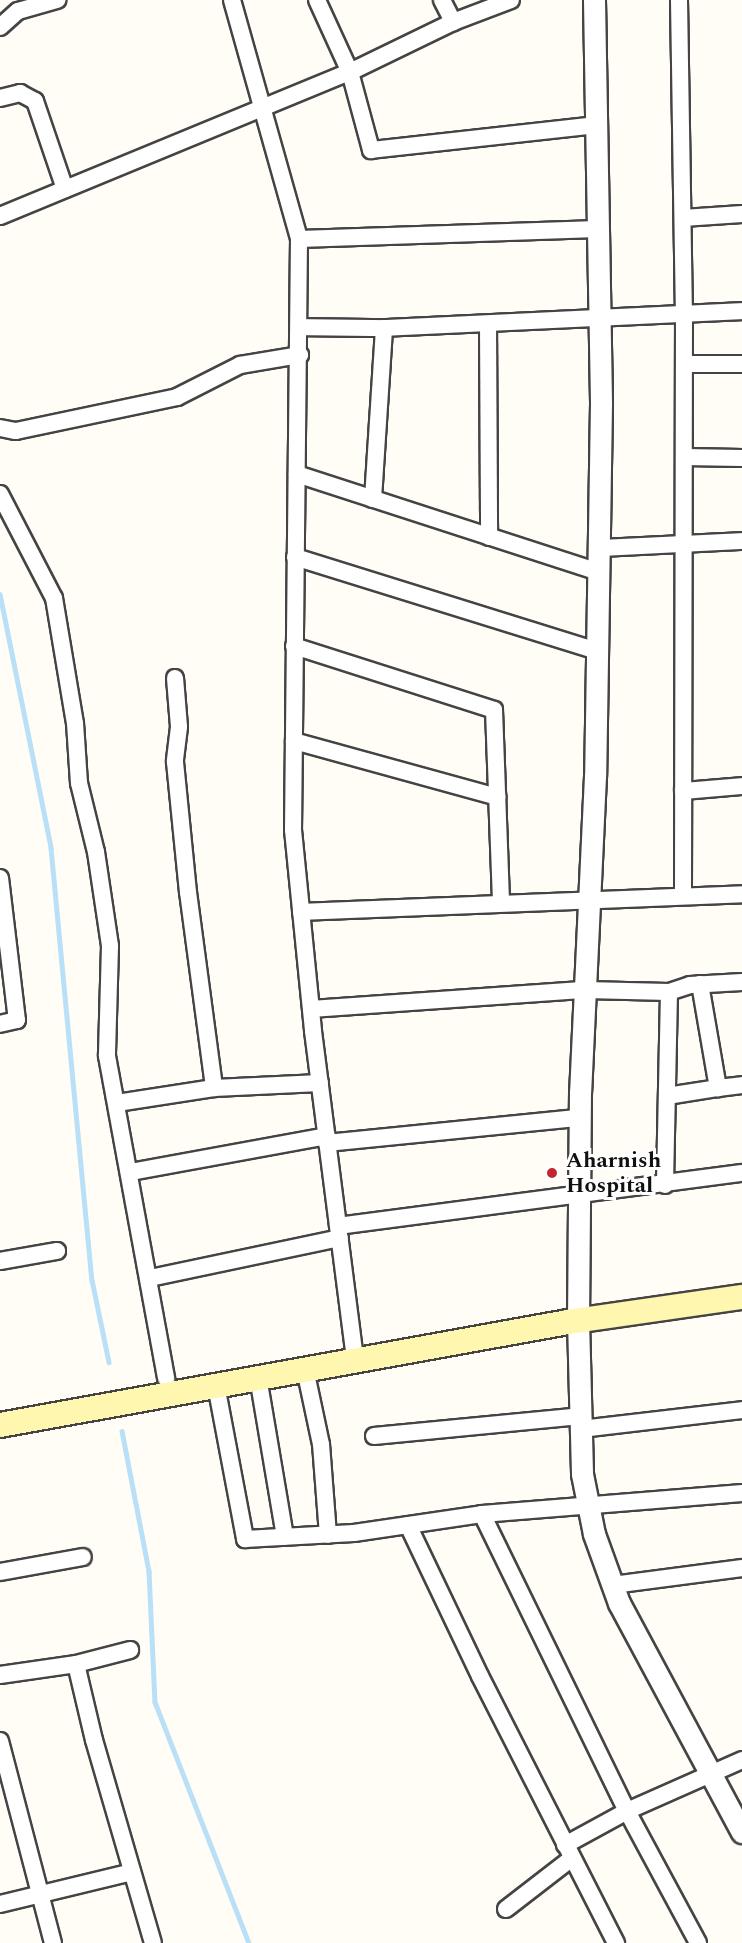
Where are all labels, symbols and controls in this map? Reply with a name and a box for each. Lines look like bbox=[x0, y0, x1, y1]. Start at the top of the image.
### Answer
place label: Aharnish Hospital bbox=[566, 1147, 661, 1198]
marker: Aharnish Hospital bbox=[543, 1164, 561, 1182]

